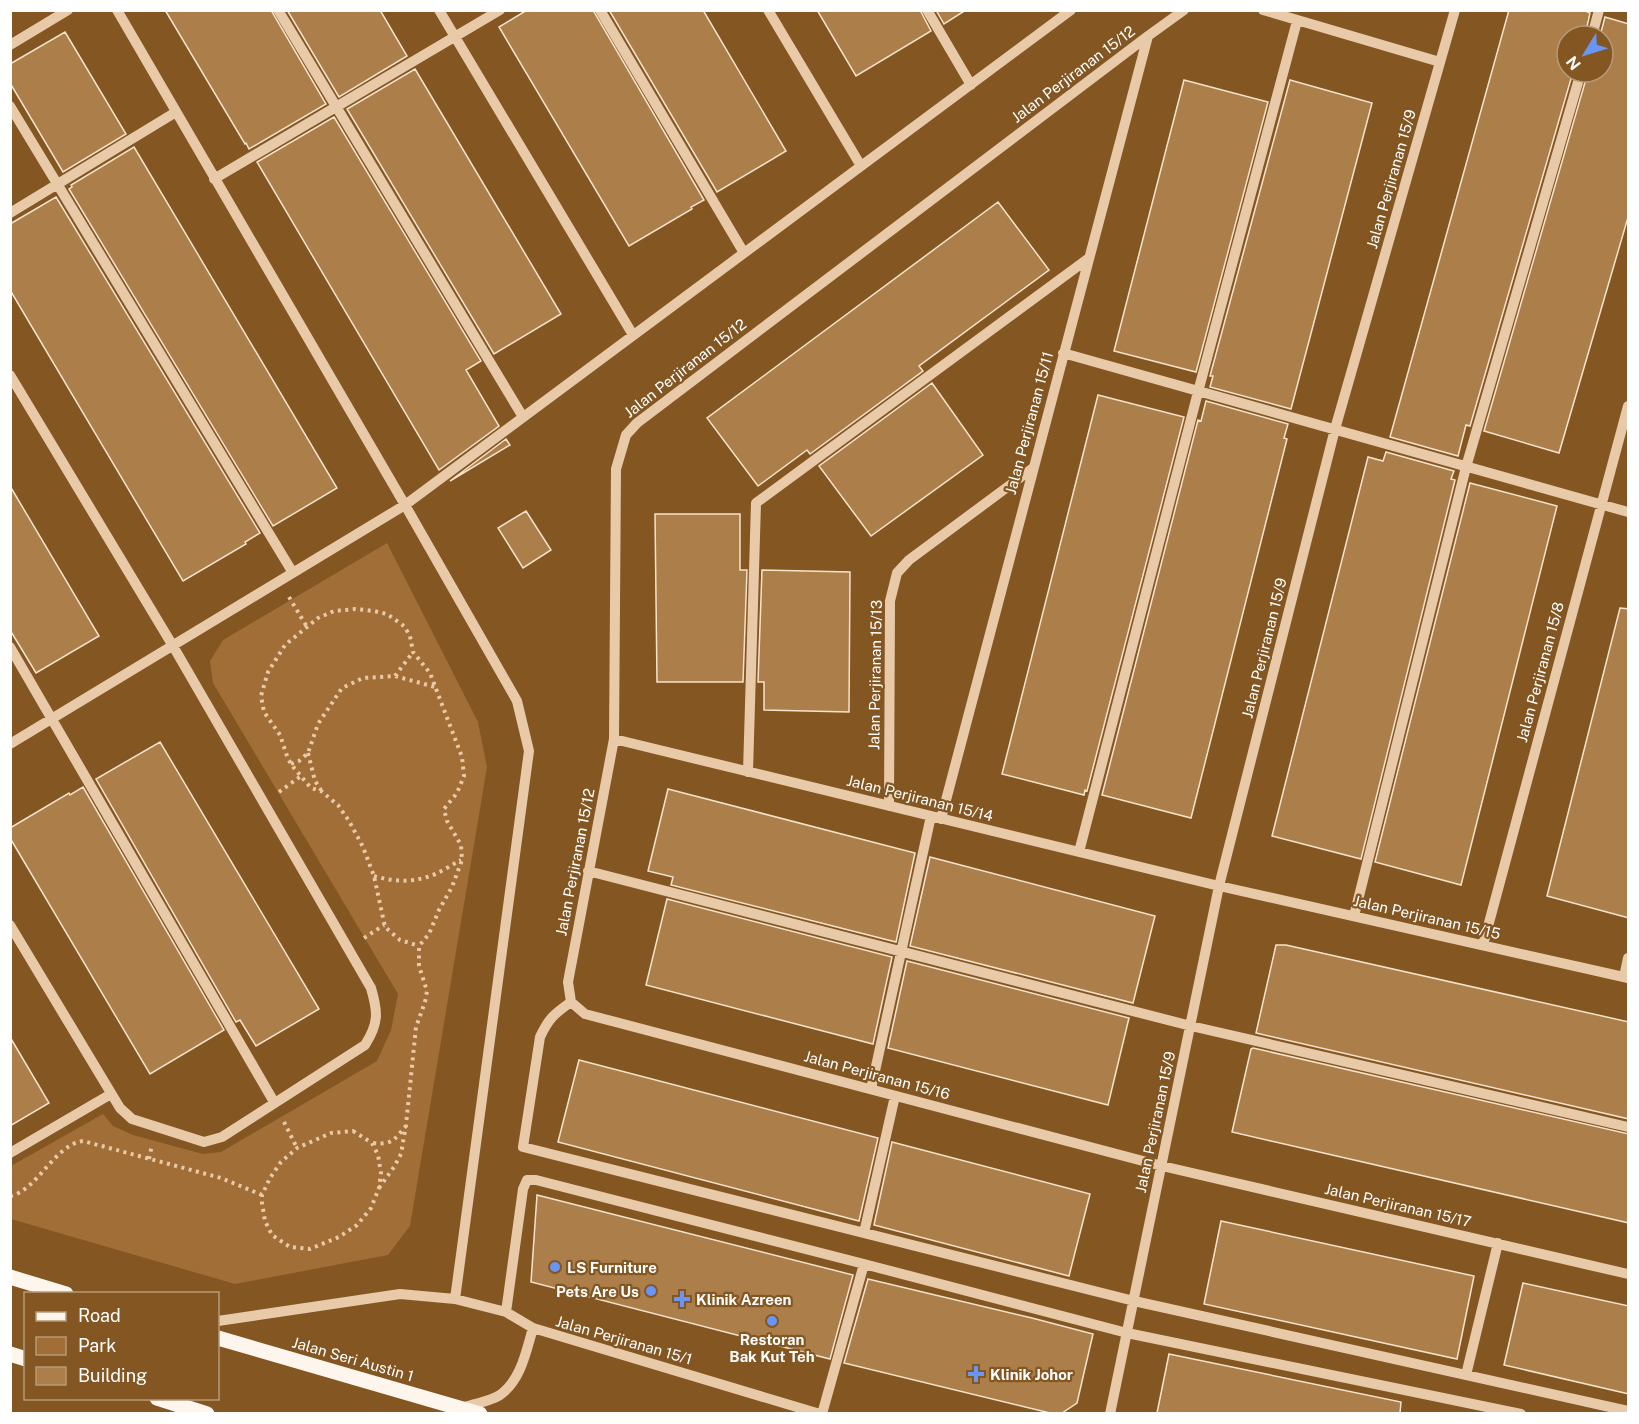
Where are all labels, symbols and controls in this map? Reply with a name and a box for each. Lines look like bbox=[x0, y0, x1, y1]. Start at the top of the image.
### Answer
street label: Jalan Perjiranan 15/12 bbox=[1008, 22, 1138, 126]
north arrow bbox=[1555, 24, 1615, 84]
text: N bbox=[1562, 52, 1585, 74]
street label: Jalan Perjiranan 15/9 bbox=[1363, 107, 1419, 251]
street label: Jalan Perjiranan 15/12 bbox=[621, 315, 749, 421]
street label: Jalan Perjiranan 15/11 bbox=[1002, 350, 1056, 496]
street label: Jalan Perjiranan 15/9 bbox=[1238, 576, 1290, 720]
street label: Jalan Perjiranan 15/13 bbox=[865, 600, 885, 750]
street label: Jalan Perjiranan 15/8 bbox=[1513, 600, 1567, 744]
street label: Jalan Perjiranan 15/14 bbox=[845, 772, 995, 824]
street label: Jalan Perjiranan 15/12 bbox=[552, 787, 598, 937]
street label: Jalan Perjiranan 15/15 bbox=[1352, 892, 1502, 942]
street label: Jalan Perjiranan 15/16 bbox=[802, 1047, 952, 1103]
street label: Jalan Perjiranan 15/9 bbox=[1132, 1050, 1178, 1194]
street label: Jalan Perjiranan 15/17 bbox=[1323, 1180, 1473, 1230]
place label: LS Furniture bbox=[567, 1259, 657, 1276]
marker: LS Furniture bbox=[548, 1260, 562, 1274]
place label: Pets Are Us bbox=[556, 1283, 639, 1300]
marker: Pets Are Us bbox=[644, 1284, 658, 1298]
marker: Klinik Azreen bbox=[673, 1290, 691, 1308]
place label: Klinik Azreen bbox=[696, 1291, 792, 1308]
legend bbox=[24, 1292, 219, 1400]
text: Road bbox=[78, 1305, 121, 1326]
street label: Jalan Perjiranan 15/1 bbox=[554, 1312, 694, 1368]
marker: Restoran Bak Kut Teh bbox=[765, 1314, 779, 1328]
place label: Restoran Bak Kut Teh bbox=[729, 1331, 815, 1365]
street label: Jalan Seri Austin 1 bbox=[290, 1334, 416, 1384]
text: Park bbox=[78, 1335, 116, 1356]
text: Building bbox=[78, 1365, 147, 1386]
marker: Klinik Johor bbox=[967, 1365, 985, 1383]
place label: Klinik Johor bbox=[990, 1366, 1073, 1383]

